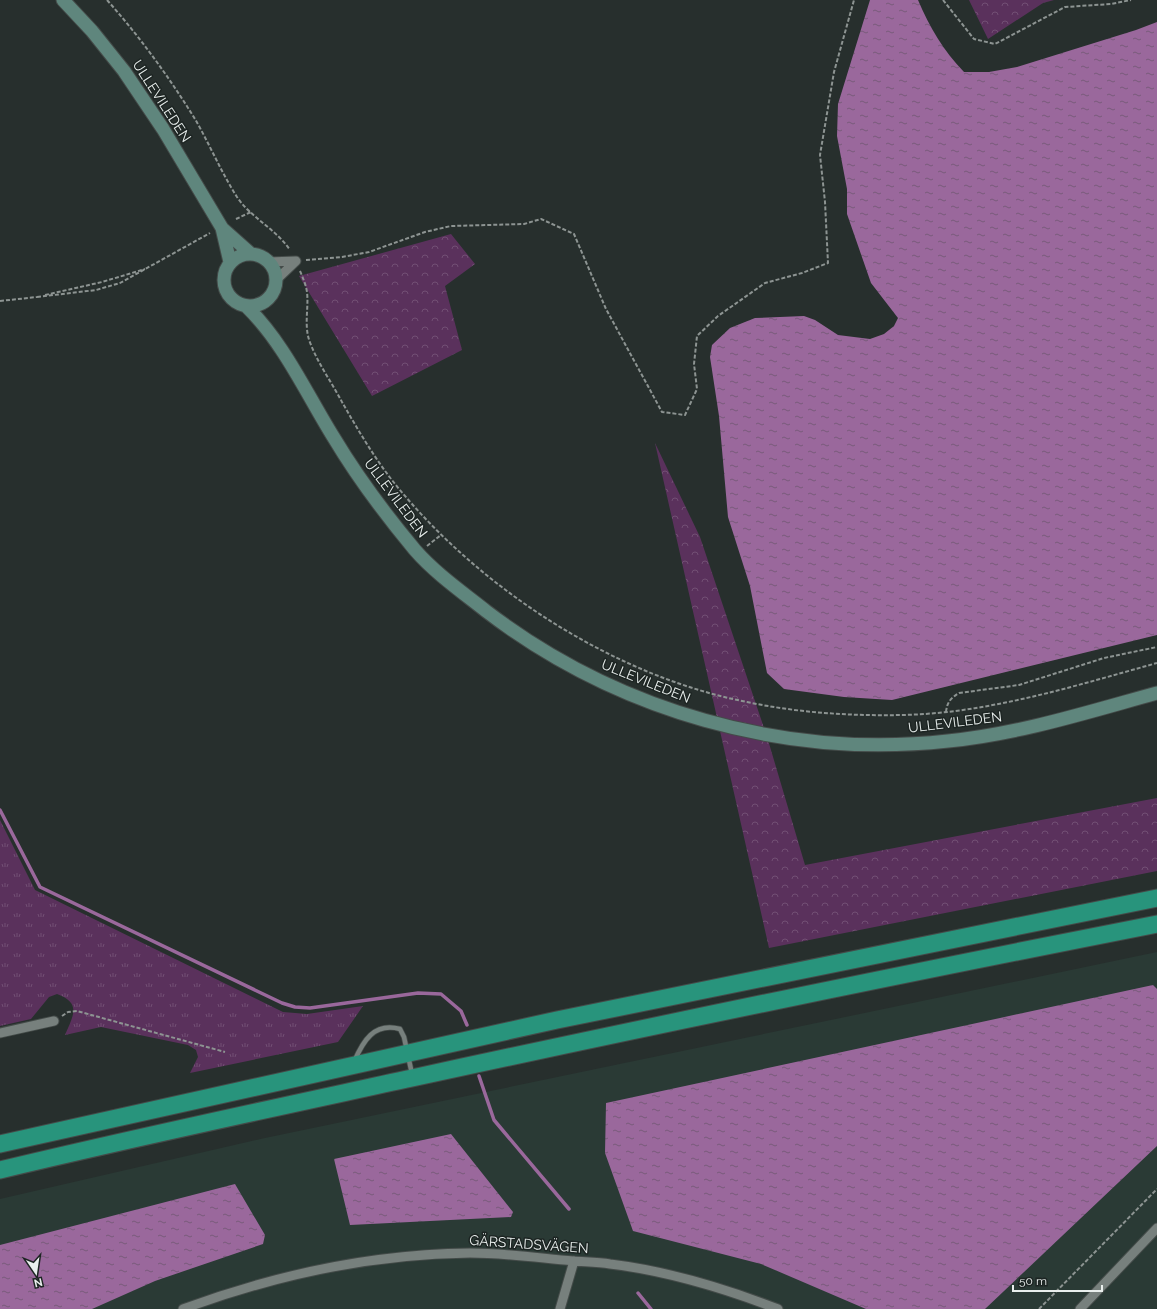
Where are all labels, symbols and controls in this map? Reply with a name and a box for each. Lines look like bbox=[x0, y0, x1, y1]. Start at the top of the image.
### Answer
street label: ULLEVILEDEN bbox=[130, 57, 194, 145]
street label: ULLEVILEDEN bbox=[361, 455, 431, 541]
street label: ULLEVILEDEN bbox=[599, 656, 693, 706]
street label: ULLEVILEDEN bbox=[907, 708, 1003, 736]
street label: GÄRSTADSVÄGEN bbox=[469, 1230, 589, 1256]
north arrow bbox=[16, 1253, 56, 1293]
scale bar bbox=[1013, 1267, 1102, 1293]
text: 50 m bbox=[1019, 1274, 1047, 1288]
text: N bbox=[33, 1275, 44, 1290]

